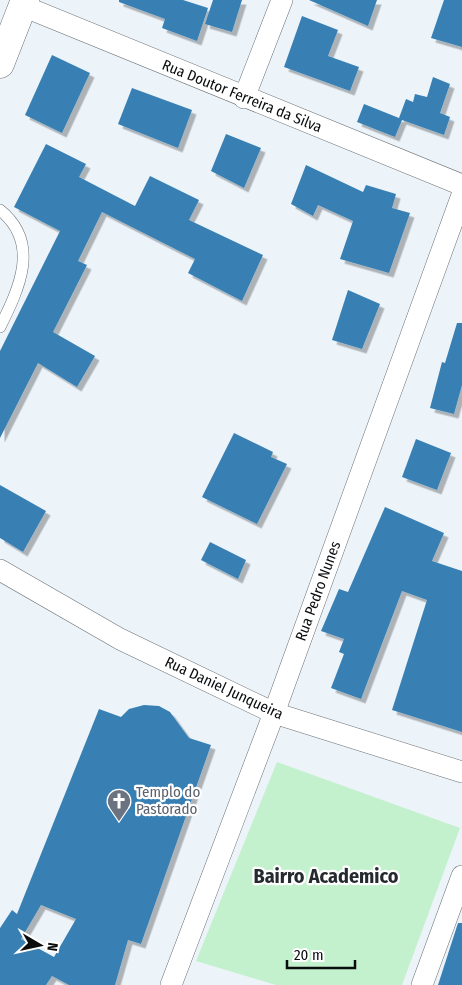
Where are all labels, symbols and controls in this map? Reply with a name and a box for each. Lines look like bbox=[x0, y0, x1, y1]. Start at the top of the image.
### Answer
street label: Rua Doutor Ferreira da Silva bbox=[159, 56, 325, 136]
street label: Rua Pedro Nunes bbox=[292, 539, 344, 643]
street label: Rua Daniel Junqueira bbox=[162, 653, 286, 723]
place label: Templo do Pastorado bbox=[136, 783, 200, 818]
church icon: Templo do Pastorado bbox=[106, 788, 132, 822]
district label: Bairro Academico bbox=[253, 864, 399, 888]
north arrow bbox=[15, 920, 65, 970]
scale bar bbox=[287, 938, 354, 970]
text: N bbox=[43, 941, 61, 952]
text: 20 m bbox=[294, 946, 324, 964]

